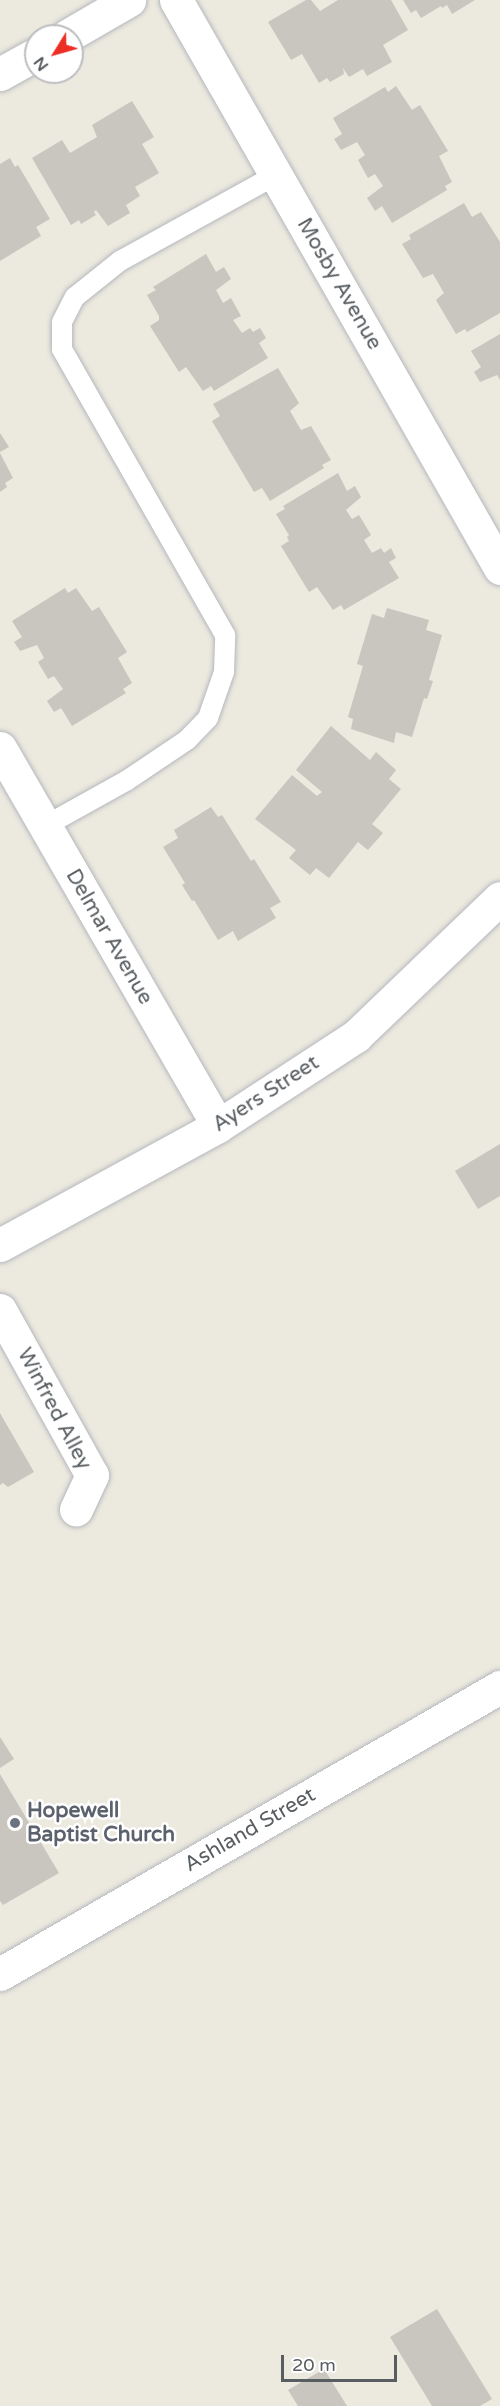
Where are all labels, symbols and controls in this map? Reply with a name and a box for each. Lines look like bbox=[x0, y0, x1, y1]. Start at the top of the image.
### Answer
north arrow bbox=[24, 24, 84, 84]
text: N bbox=[29, 52, 53, 75]
street label: Mosby Avenue bbox=[291, 214, 387, 354]
street label: Delmar Avenue bbox=[60, 865, 158, 1009]
street label: Ayers Street bbox=[208, 1050, 324, 1138]
street label: Winfred Alley bbox=[11, 1344, 97, 1474]
street label: Ashland Street bbox=[180, 1782, 320, 1878]
place label: Hopewell Baptist Church bbox=[27, 1798, 175, 1848]
marker: Hopewell Baptist Church bbox=[8, 1816, 22, 1830]
scale bar bbox=[284, 2343, 400, 2381]
text: 20 m bbox=[292, 2354, 336, 2376]

